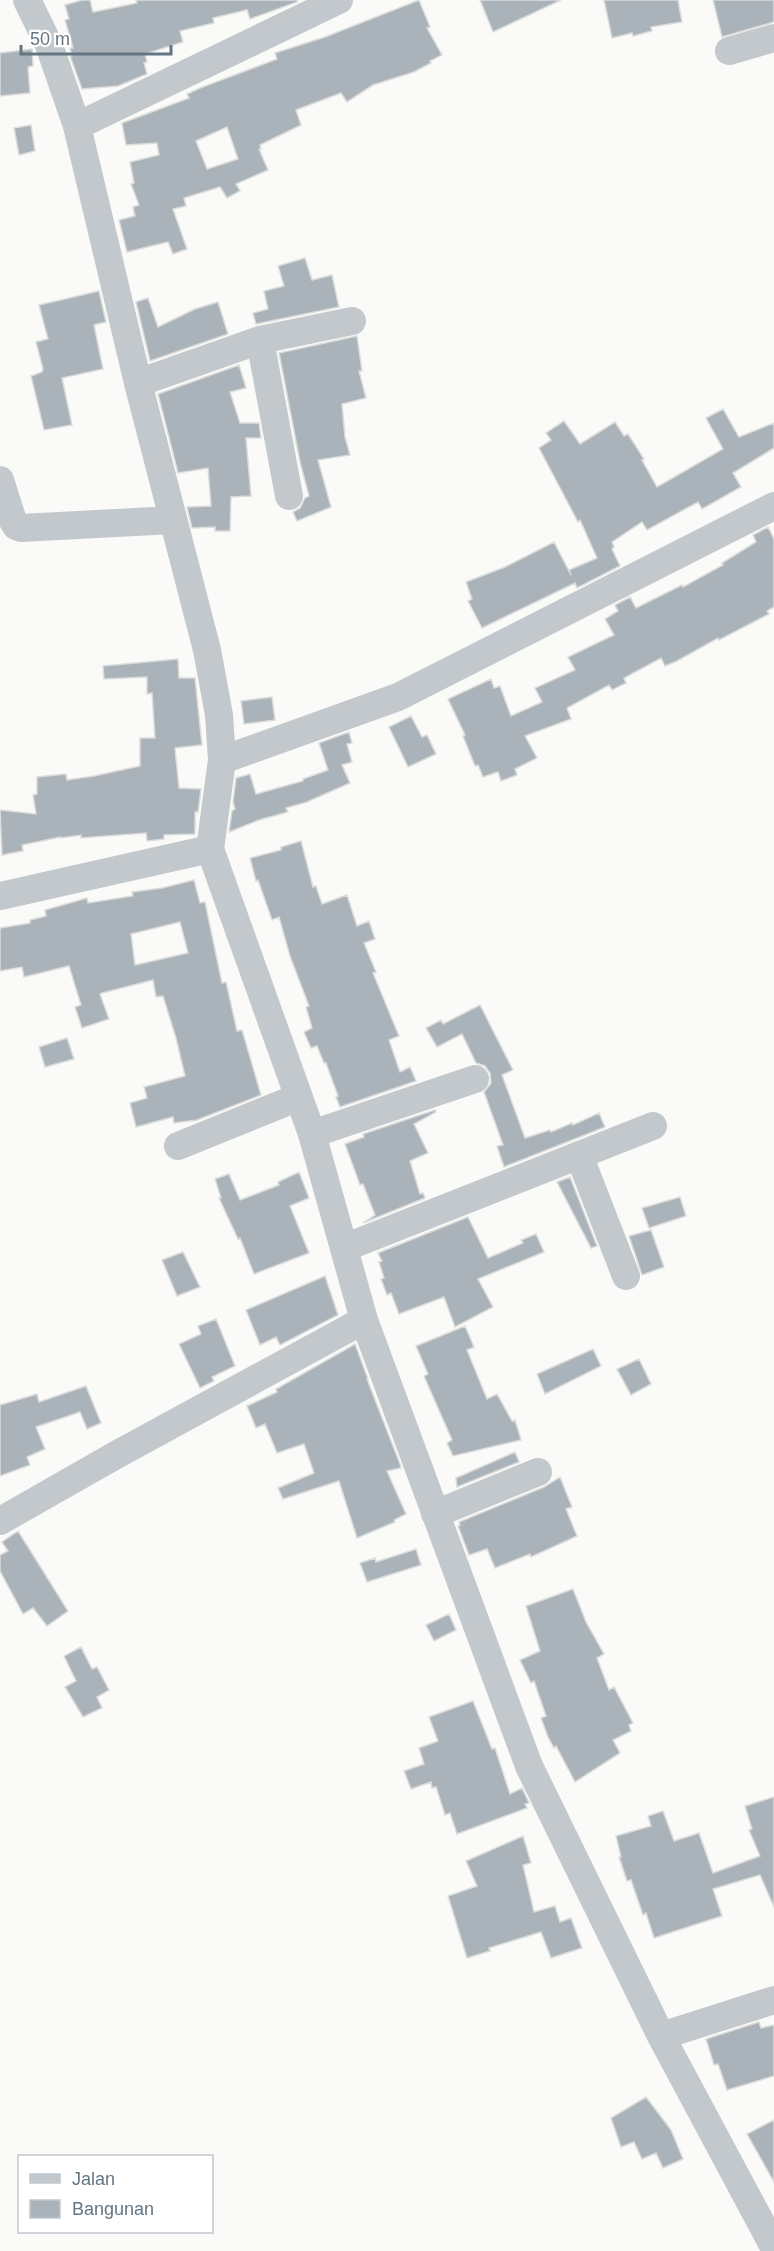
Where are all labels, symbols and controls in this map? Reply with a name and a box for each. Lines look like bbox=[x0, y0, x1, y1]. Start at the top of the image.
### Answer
scale bar bbox=[21, 18, 171, 56]
text: 50 m bbox=[30, 29, 70, 49]
legend bbox=[18, 2155, 213, 2233]
text: Jalan bbox=[72, 2169, 115, 2189]
text: Bangunan bbox=[72, 2199, 154, 2219]

